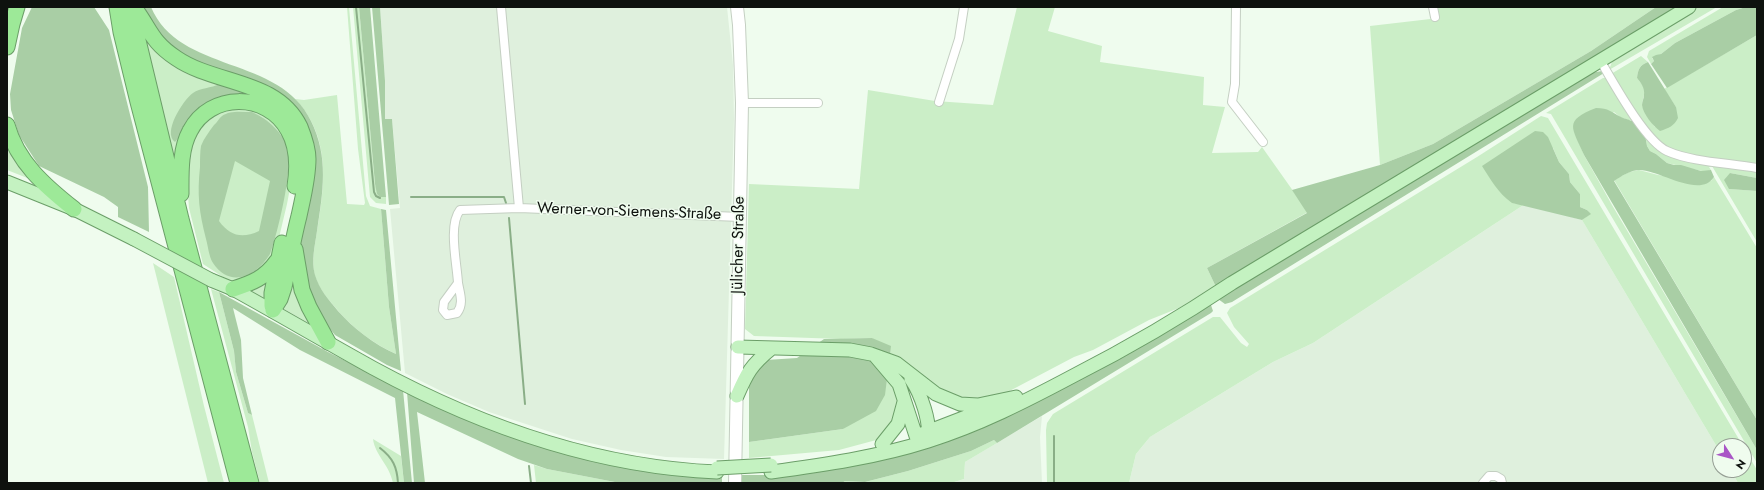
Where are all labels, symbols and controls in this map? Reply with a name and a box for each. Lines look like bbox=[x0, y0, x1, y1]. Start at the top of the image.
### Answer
street label: Jülicher Straße bbox=[729, 196, 749, 294]
street label: Werner-von-Siemens-Straße bbox=[537, 199, 721, 225]
north arrow bbox=[1712, 438, 1752, 478]
text: N bbox=[1732, 456, 1750, 473]

